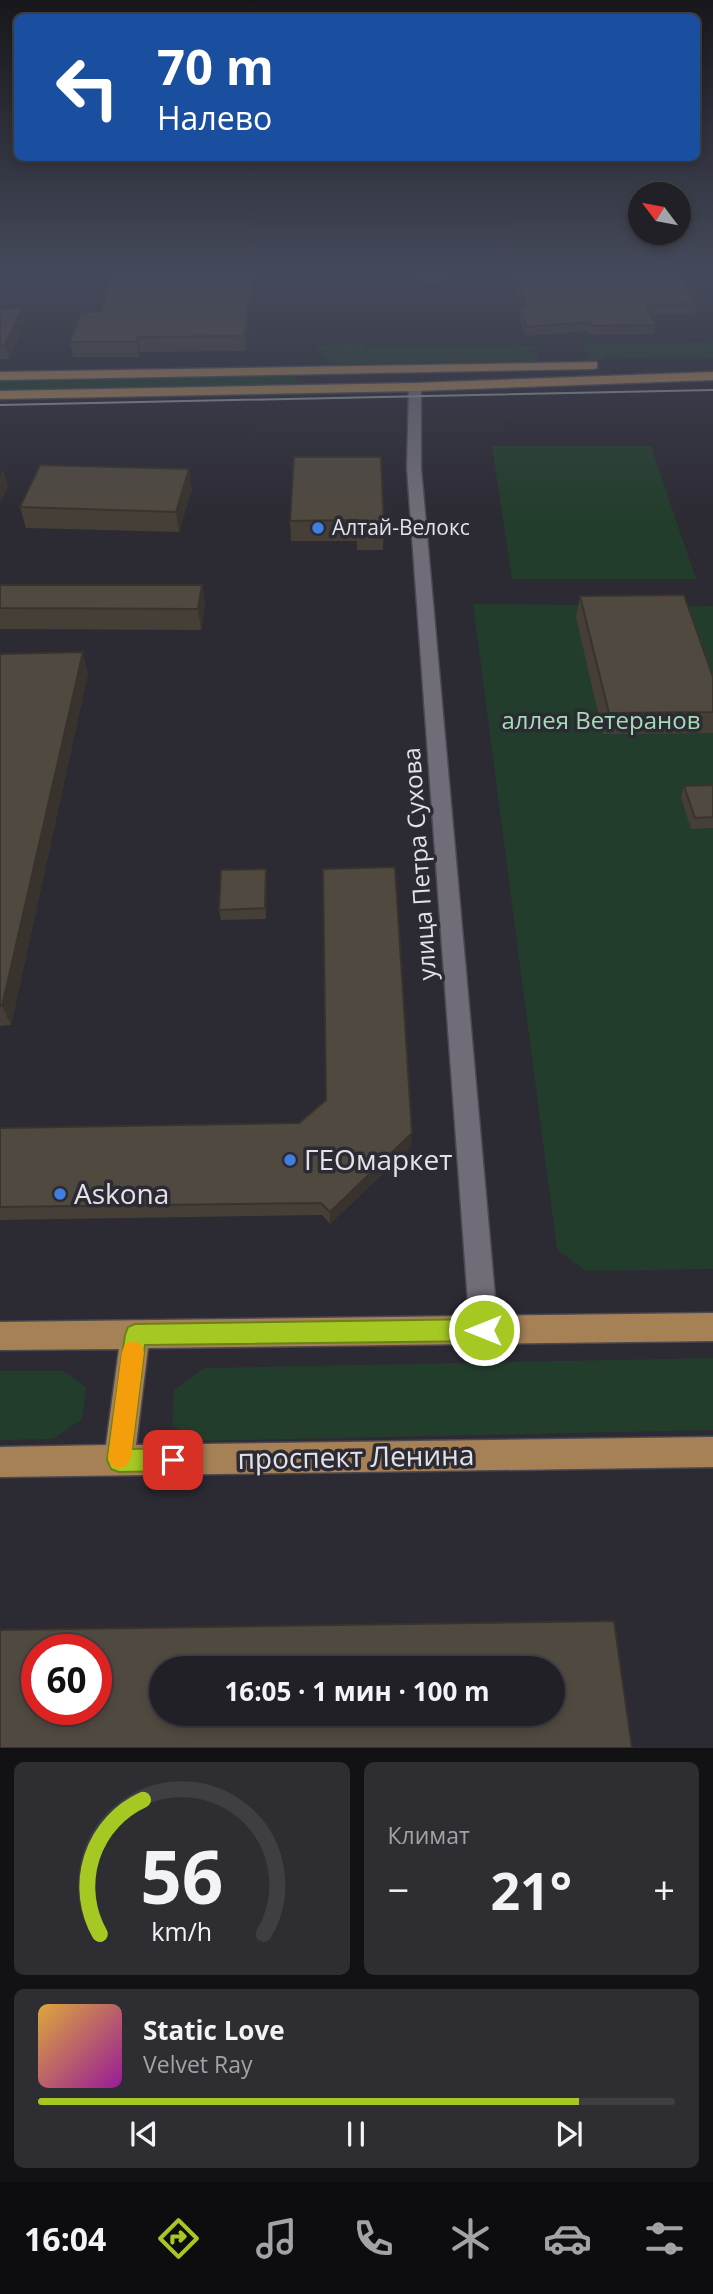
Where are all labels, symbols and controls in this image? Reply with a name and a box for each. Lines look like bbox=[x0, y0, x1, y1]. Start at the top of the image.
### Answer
text: 70 m bbox=[157, 33, 274, 99]
icon: left bbox=[42, 42, 133, 133]
text: Налево bbox=[157, 96, 272, 139]
north arrow bbox=[628, 182, 691, 245]
map controls bbox=[628, 182, 691, 245]
place label: Алтай-Велокс bbox=[332, 513, 470, 541]
marker: Алтай-Велокс bbox=[310, 520, 326, 536]
park label: аллея Ветеранов bbox=[502, 703, 700, 736]
street label: улица Петра Сухова bbox=[394, 747, 443, 982]
place label: ГЕОмаркет bbox=[304, 1140, 453, 1178]
marker: ГЕОмаркет bbox=[282, 1152, 298, 1168]
place label: Askona bbox=[74, 1174, 169, 1212]
marker: Askona bbox=[52, 1186, 68, 1202]
position arrow bbox=[447, 1293, 521, 1367]
pin bbox=[143, 1430, 203, 1490]
street label: проспект Ленина bbox=[237, 1435, 475, 1477]
icon: arrive bbox=[154, 1441, 192, 1479]
speed limit sign: 60 bbox=[21, 1634, 112, 1725]
text: 16:05 · 1 мин · 100 m bbox=[224, 1673, 490, 1709]
text: Климат bbox=[388, 1819, 470, 1851]
text: 56 bbox=[140, 1827, 223, 1926]
text: 21° bbox=[490, 1854, 572, 1925]
text: − bbox=[388, 1863, 409, 1915]
text: + bbox=[653, 1863, 675, 1915]
text: km/h bbox=[151, 1914, 212, 1948]
text: Static Love bbox=[143, 2012, 285, 2048]
text: Velvet Ray bbox=[143, 2048, 253, 2080]
icon: previous bbox=[125, 2115, 163, 2153]
icon: pause bbox=[337, 2115, 375, 2153]
icon: next bbox=[550, 2115, 588, 2153]
icon: directions bbox=[154, 2214, 203, 2263]
icon: music bbox=[252, 2214, 301, 2263]
icon: phone bbox=[349, 2214, 398, 2263]
icon: climate bbox=[446, 2214, 495, 2263]
icon: car bbox=[543, 2214, 592, 2263]
icon: filters bbox=[640, 2214, 689, 2263]
text: 16:04 bbox=[24, 2217, 106, 2260]

